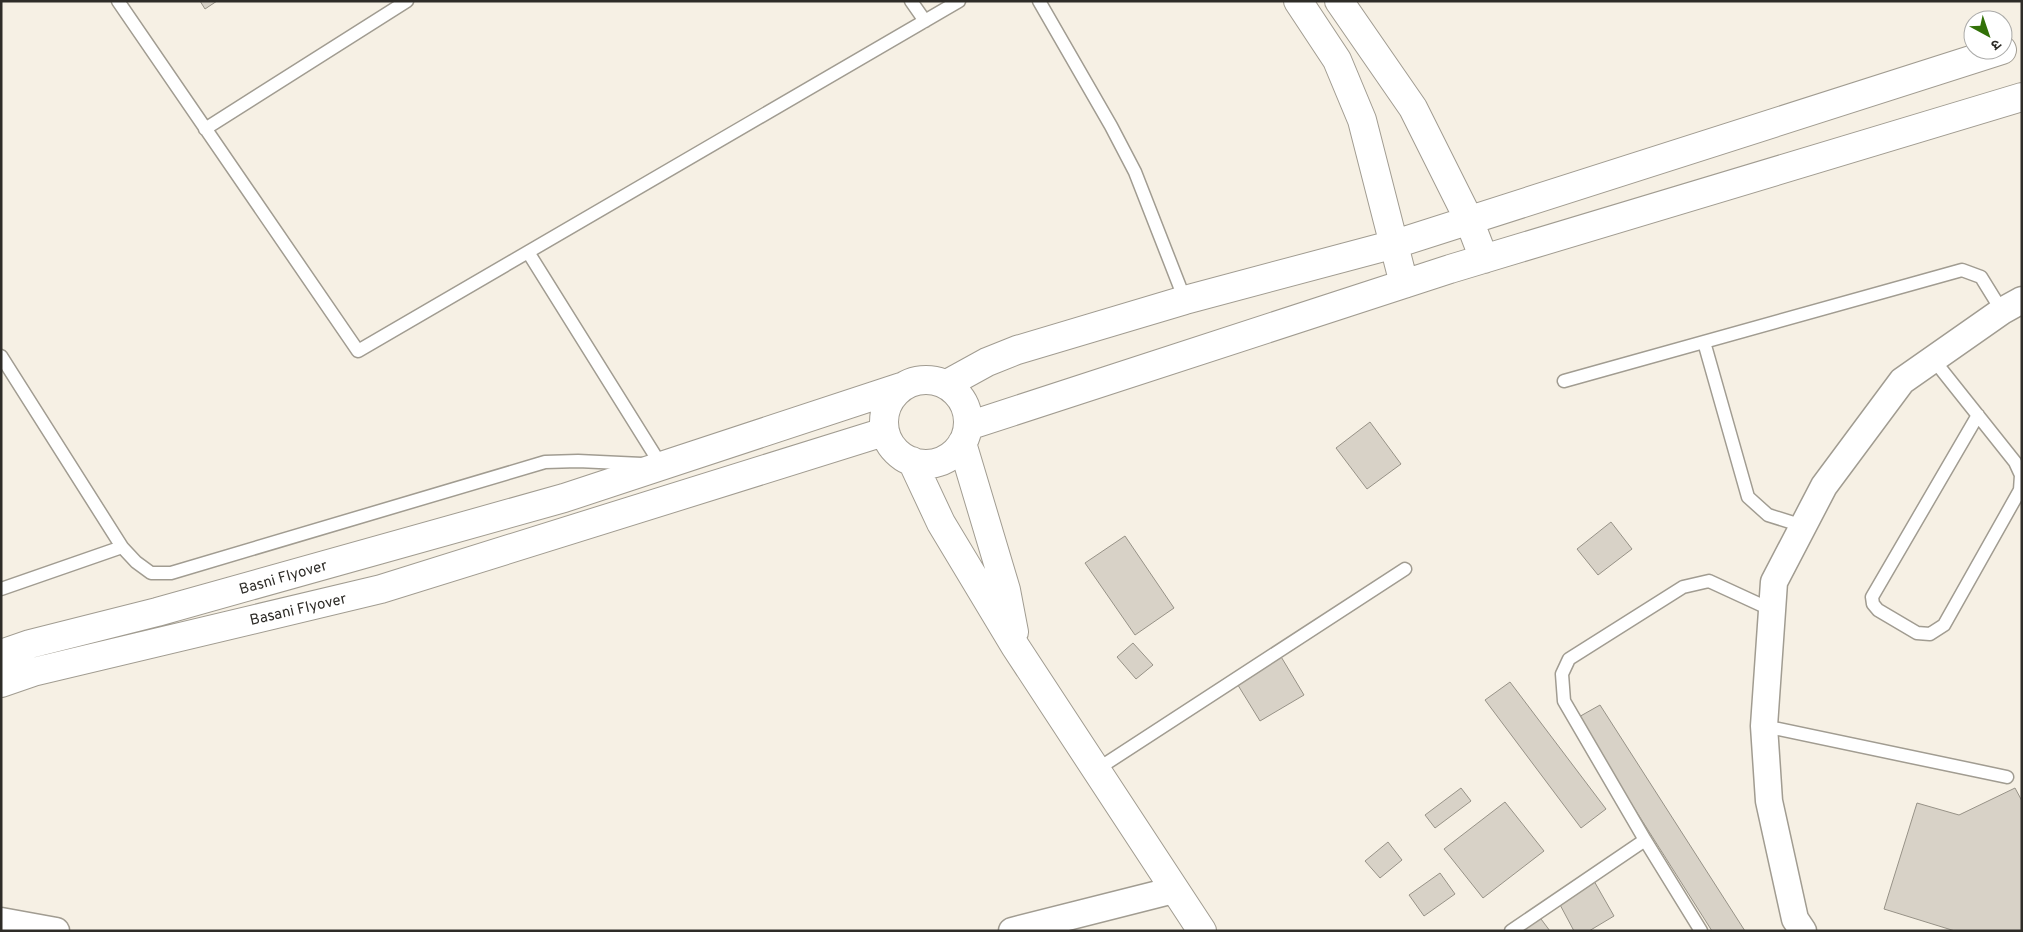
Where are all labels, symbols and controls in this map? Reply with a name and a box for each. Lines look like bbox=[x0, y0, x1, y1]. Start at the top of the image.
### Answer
north arrow bbox=[1963, 10, 2013, 60]
text: उ bbox=[1986, 35, 2004, 53]
street label: Basni Flyover bbox=[237, 557, 330, 600]
street label: Basani Flyover bbox=[248, 590, 349, 631]

